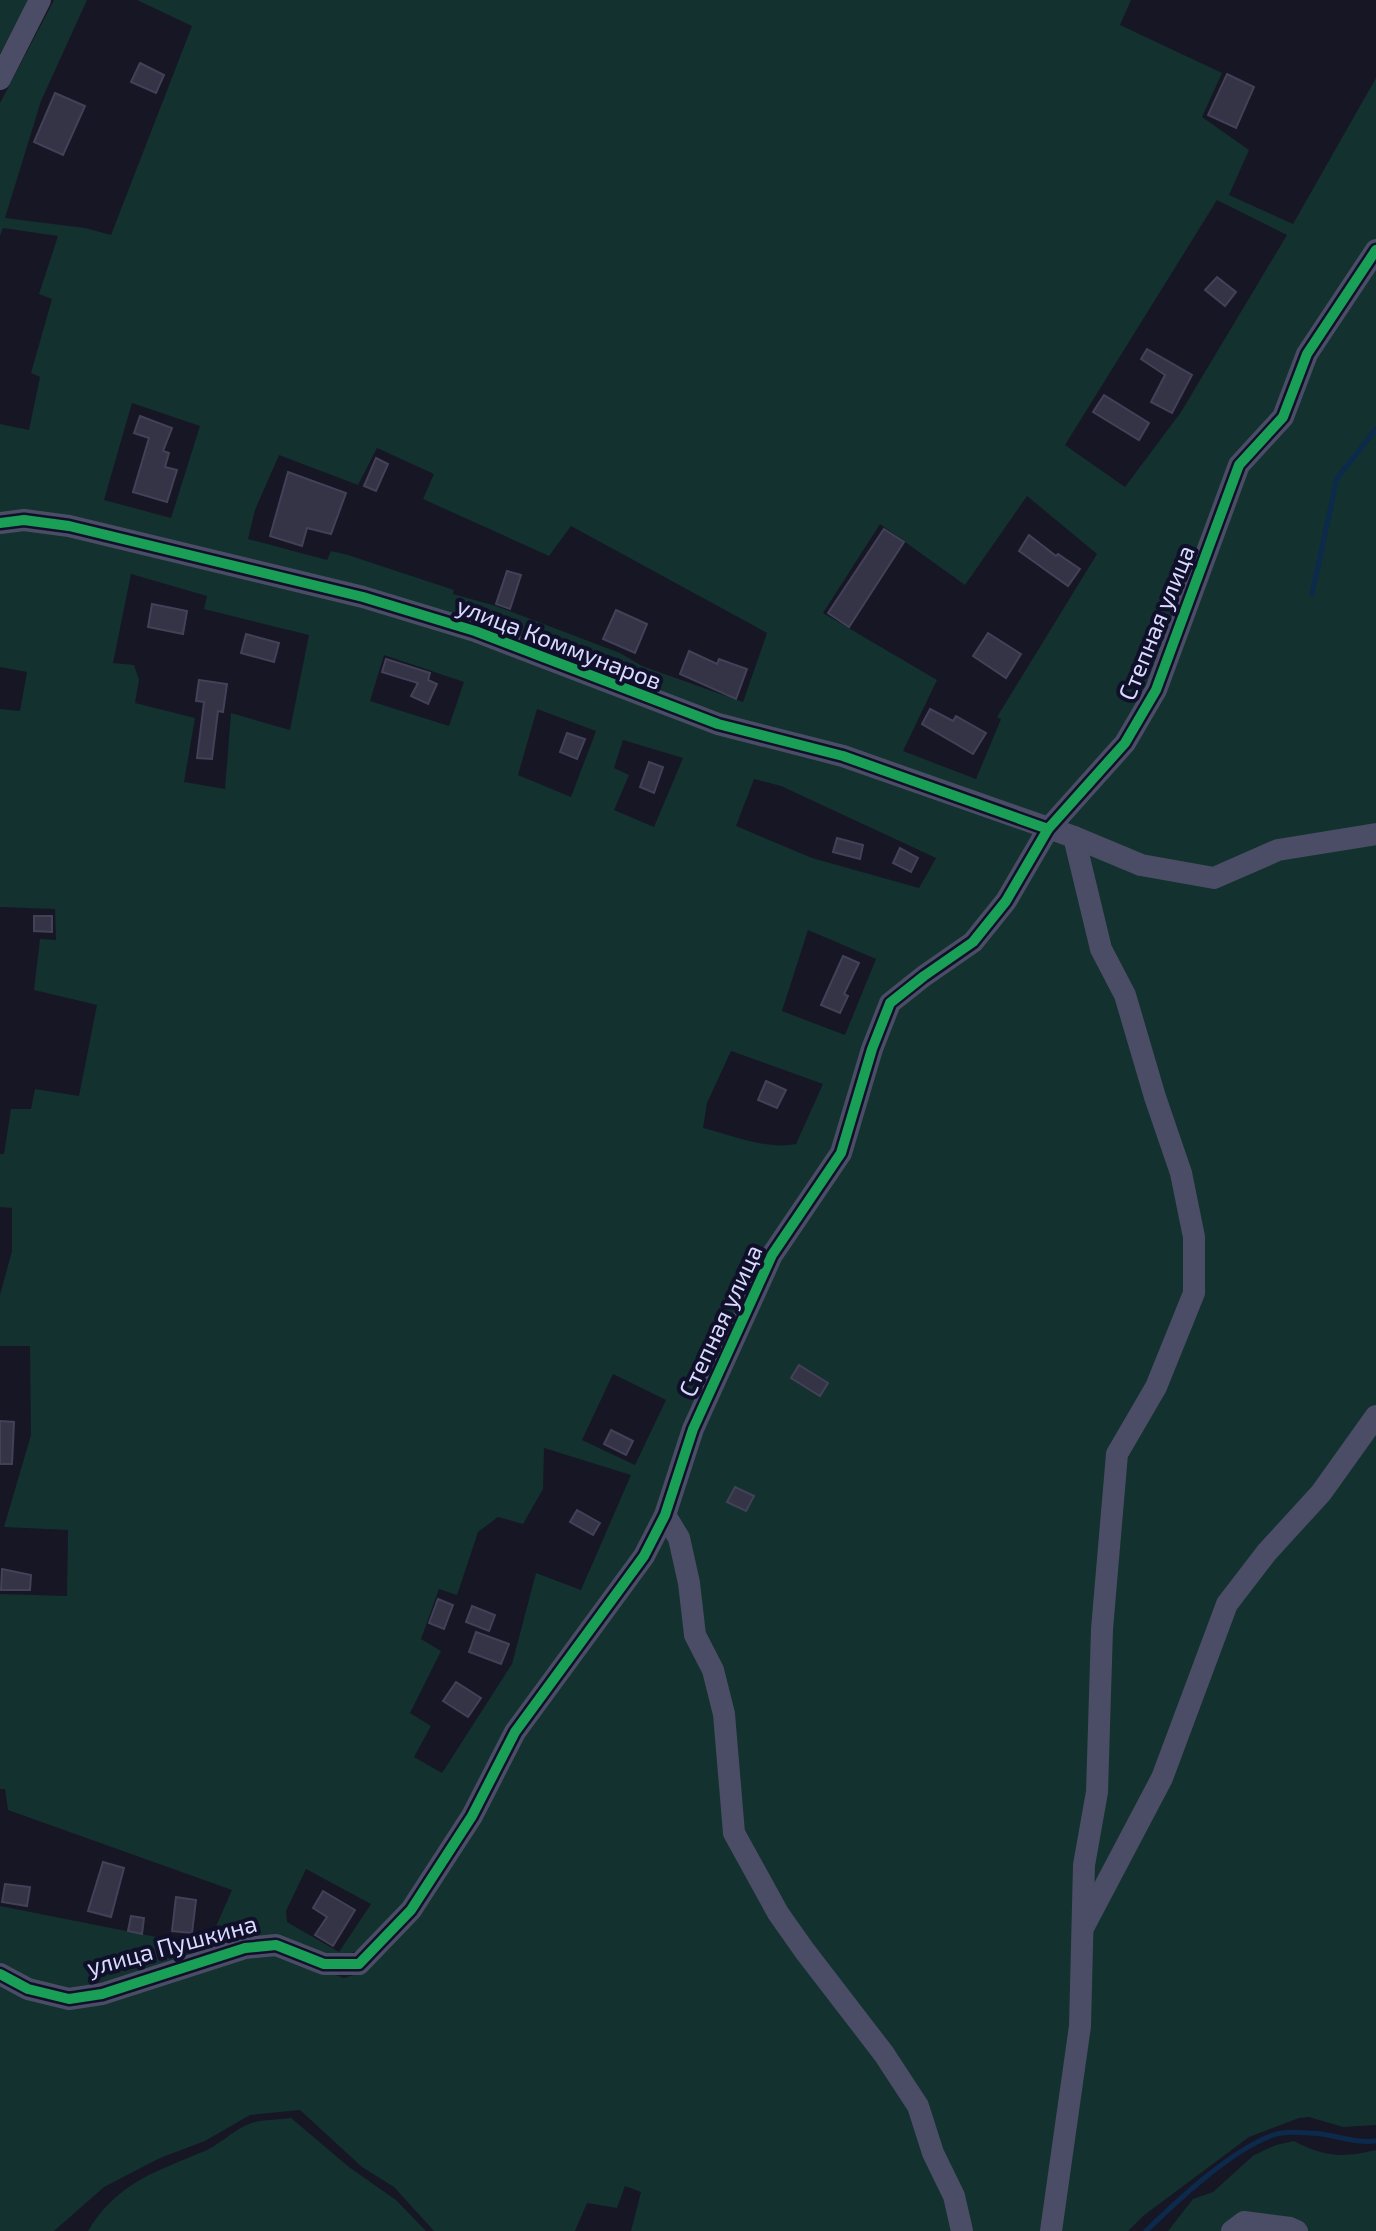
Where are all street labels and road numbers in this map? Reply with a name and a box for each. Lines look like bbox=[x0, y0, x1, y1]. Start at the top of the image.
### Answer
street label: Степная улица bbox=[1111, 541, 1201, 705]
street label: улица Коммунаров bbox=[453, 590, 666, 696]
street label: Степная улица bbox=[672, 1240, 768, 1402]
street label: улица Пушкина bbox=[83, 1908, 260, 1982]

